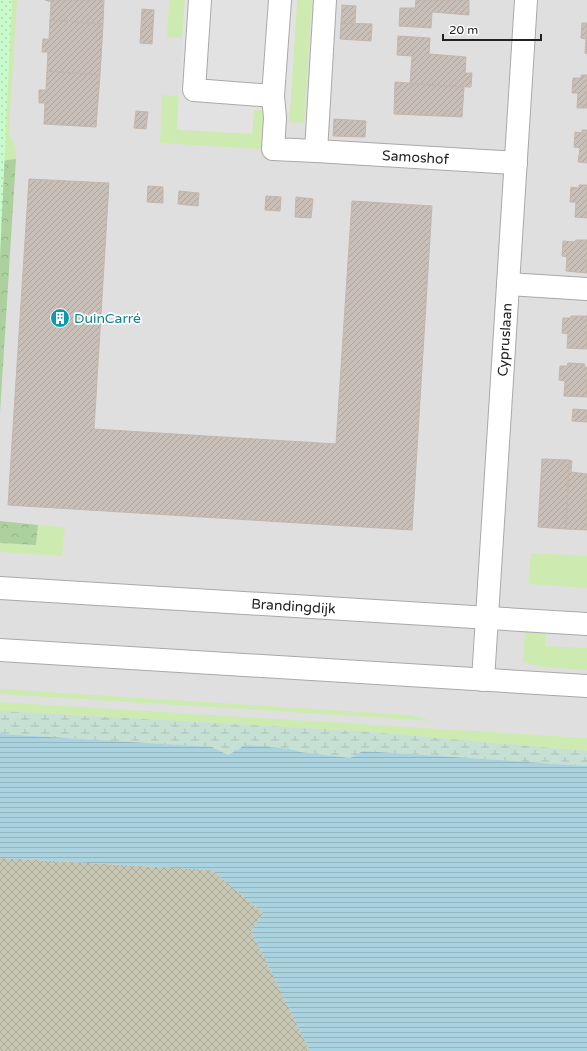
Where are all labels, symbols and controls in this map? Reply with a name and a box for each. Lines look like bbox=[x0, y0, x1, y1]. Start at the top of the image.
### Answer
scale bar bbox=[443, 16, 541, 42]
text: 20 m bbox=[449, 23, 478, 37]
street label: Samoshof bbox=[382, 147, 450, 168]
street label: Cypruslaan bbox=[494, 302, 516, 377]
building icon: DuinCarré bbox=[49, 307, 71, 329]
place label: DuinCarré bbox=[74, 310, 141, 327]
street label: Brandingdijk bbox=[251, 595, 337, 618]

